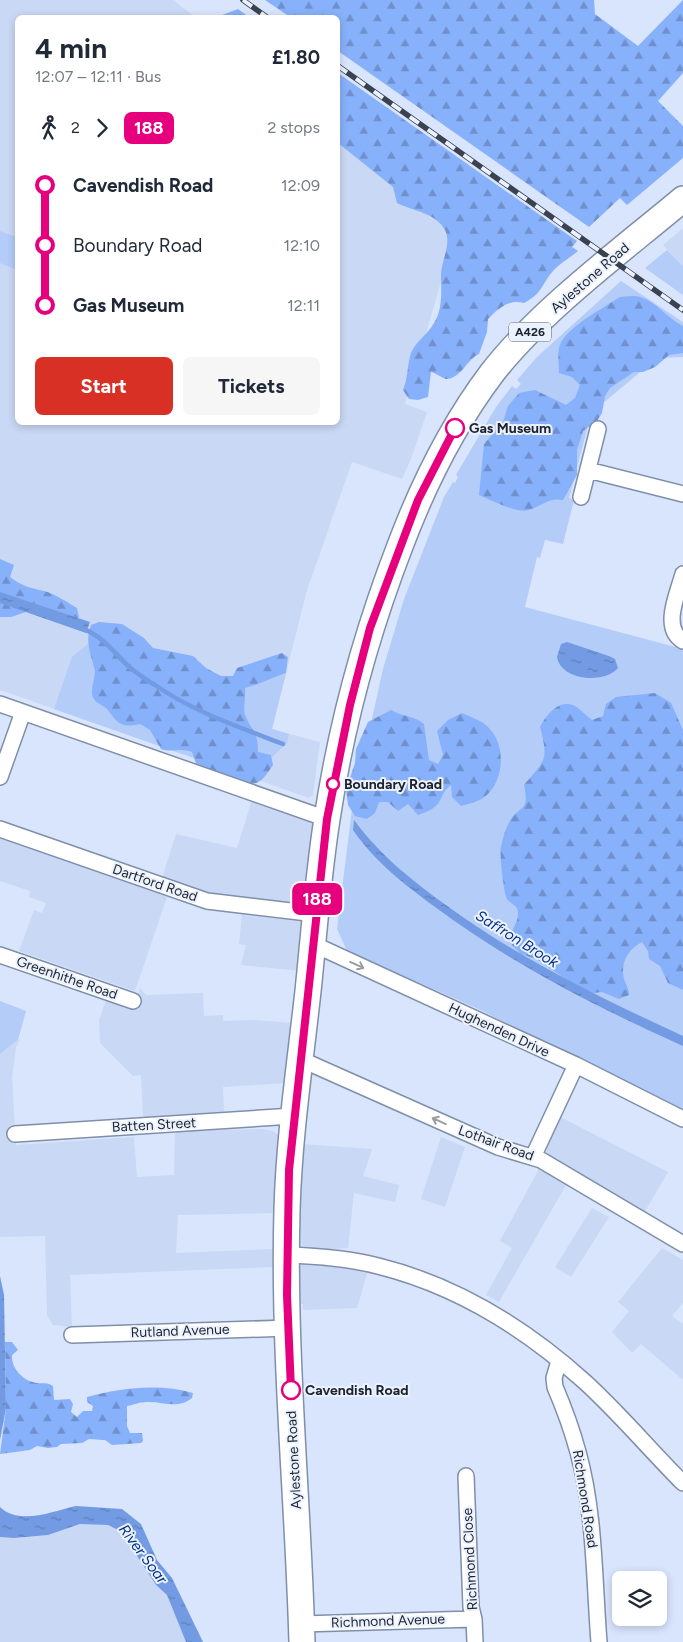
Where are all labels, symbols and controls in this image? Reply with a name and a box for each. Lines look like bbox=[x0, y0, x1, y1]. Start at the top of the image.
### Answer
text: 4 min bbox=[35, 31, 107, 65]
text: £1.80 bbox=[272, 46, 320, 69]
text: 12:07 – 12:11 · Bus bbox=[35, 67, 161, 86]
icon: walk bbox=[35, 114, 63, 142]
icon: forward bbox=[88, 114, 116, 142]
text: 188 bbox=[134, 117, 164, 139]
text: 2 bbox=[71, 118, 80, 137]
text: 2 stops bbox=[267, 118, 320, 137]
text: Cavendish Road bbox=[73, 174, 213, 197]
text: 12:09 bbox=[281, 176, 320, 195]
text: Boundary Road bbox=[73, 234, 203, 257]
text: 12:10 bbox=[284, 236, 320, 255]
street label: Aylestone Road bbox=[547, 239, 633, 317]
text: Gas Museum bbox=[73, 294, 184, 317]
text: 12:11 bbox=[287, 296, 320, 315]
road number: A426 bbox=[509, 322, 551, 342]
button: Start bbox=[35, 357, 173, 415]
button: Tickets bbox=[183, 357, 320, 415]
marker: Gas Museum bbox=[445, 418, 465, 438]
place label: Gas Museum bbox=[469, 420, 551, 437]
place label: Boundary Road bbox=[344, 776, 442, 793]
marker: Boundary Road bbox=[326, 777, 340, 791]
street label: Dartford Road bbox=[110, 861, 200, 905]
line badge: 188 bbox=[288, 883, 346, 915]
text: 188 bbox=[302, 888, 332, 910]
water label: Saffron Brook bbox=[472, 906, 562, 972]
street label: Greenhithe Road bbox=[14, 953, 120, 1003]
one-way arrow bbox=[349, 960, 364, 970]
street label: Hughenden Drive bbox=[446, 999, 552, 1061]
street label: Batten Street bbox=[111, 1114, 197, 1136]
one-way arrow bbox=[432, 1116, 447, 1126]
street label: Lothair Road bbox=[456, 1121, 536, 1165]
street label: Rutland Avenue bbox=[130, 1321, 230, 1341]
marker: Cavendish Road bbox=[281, 1380, 301, 1400]
place label: Cavendish Road bbox=[305, 1382, 408, 1399]
street label: Aylestone Road bbox=[283, 1410, 305, 1510]
street label: Richmond Road bbox=[569, 1449, 601, 1549]
street label: Richmond Close bbox=[459, 1507, 481, 1611]
water label: River Soar bbox=[115, 1521, 172, 1588]
map controls bbox=[612, 1571, 667, 1626]
button: layers bbox=[612, 1571, 667, 1626]
street label: Richmond Avenue bbox=[331, 1610, 446, 1631]

